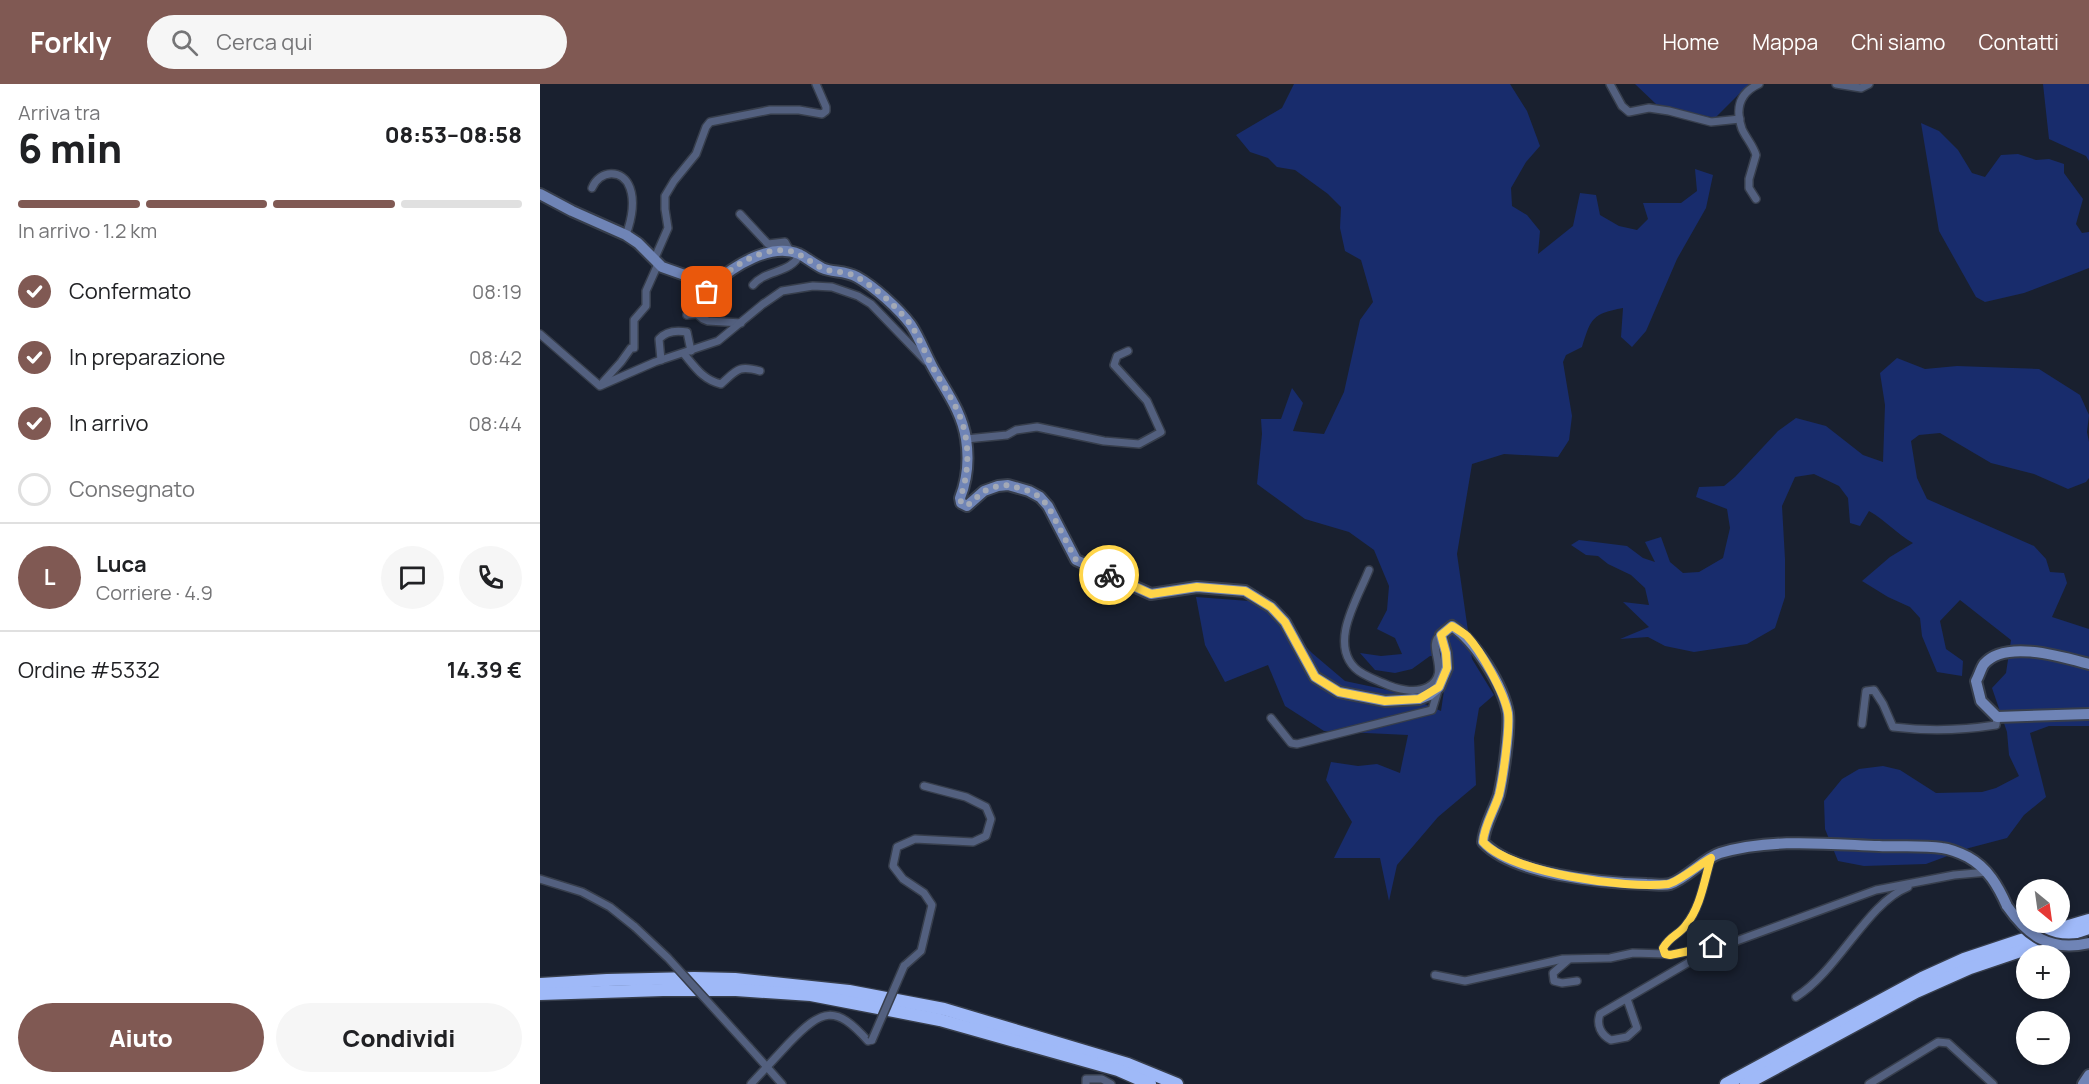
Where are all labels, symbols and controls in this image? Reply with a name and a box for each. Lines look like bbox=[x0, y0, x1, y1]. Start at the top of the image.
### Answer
search box bbox=[147, 15, 567, 69]
text: Forkly bbox=[30, 23, 111, 61]
icon: search bbox=[168, 26, 201, 59]
text: Cerca qui bbox=[216, 27, 313, 57]
text: Home bbox=[1662, 28, 1719, 56]
text: Mappa bbox=[1752, 28, 1818, 56]
text: Chi siamo bbox=[1851, 28, 1946, 56]
text: Contatti bbox=[1979, 28, 2059, 56]
text: Arriva tra bbox=[18, 99, 100, 126]
text: 08:53–08:58 bbox=[385, 120, 522, 150]
text: 6 min bbox=[18, 121, 122, 175]
text: In arrivo · 1.2 km bbox=[18, 217, 157, 244]
pin bbox=[681, 266, 732, 317]
icon: check bbox=[18, 275, 51, 308]
icon: bag bbox=[690, 275, 723, 308]
text: Confermato bbox=[69, 276, 191, 306]
text: 08:19 bbox=[472, 278, 522, 305]
icon: check bbox=[18, 341, 51, 374]
text: In preparazione bbox=[69, 342, 225, 372]
text: 08:42 bbox=[469, 344, 522, 371]
icon: check bbox=[18, 407, 51, 440]
text: In arrivo bbox=[69, 408, 149, 438]
text: 08:44 bbox=[468, 410, 522, 437]
text: Consegnato bbox=[69, 474, 195, 504]
courier bbox=[1079, 545, 1139, 605]
button: chat bbox=[381, 546, 444, 609]
button: phone bbox=[459, 546, 522, 609]
text: Luca bbox=[96, 549, 147, 579]
icon: bike bbox=[1093, 559, 1126, 592]
text: L bbox=[44, 562, 55, 592]
text: Corriere · 4.9 bbox=[96, 579, 213, 606]
text: Ordine #5332 bbox=[18, 655, 160, 685]
text: 14.39 € bbox=[447, 655, 522, 685]
north arrow bbox=[2016, 879, 2070, 933]
map controls bbox=[2016, 879, 2070, 1065]
pin bbox=[1687, 920, 1738, 971]
icon: home bbox=[1696, 929, 1729, 962]
button: + bbox=[2016, 945, 2070, 999]
button: Aiuto bbox=[18, 1003, 264, 1072]
button: Condividi bbox=[276, 1003, 522, 1072]
button: − bbox=[2016, 1011, 2070, 1065]

